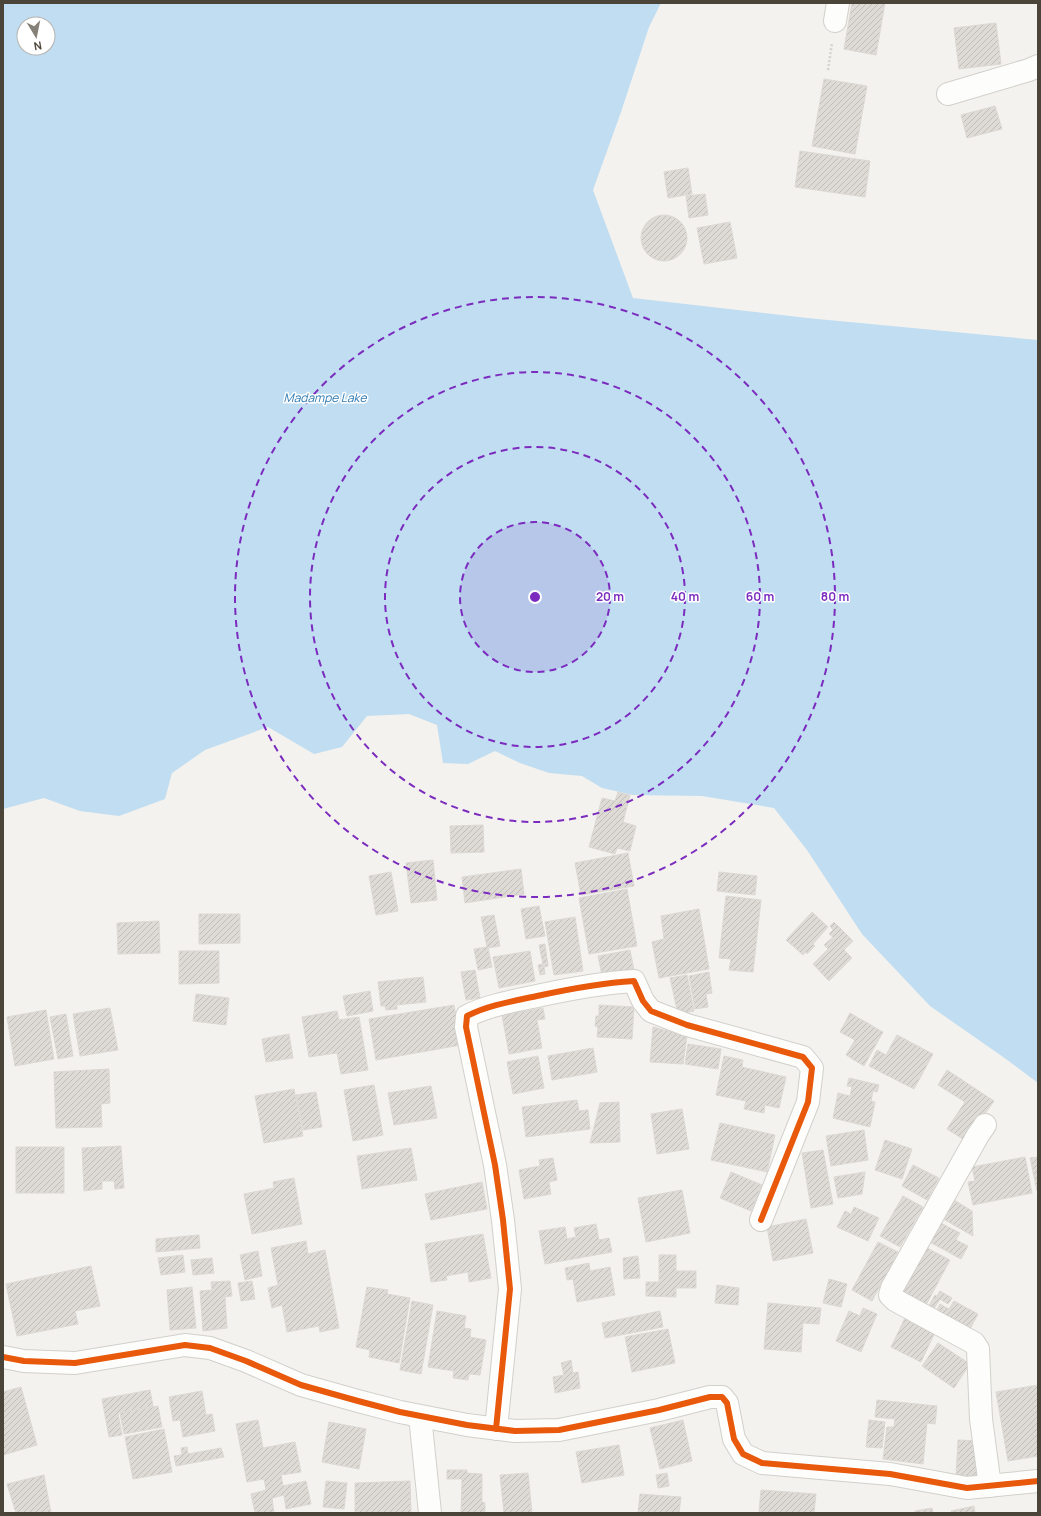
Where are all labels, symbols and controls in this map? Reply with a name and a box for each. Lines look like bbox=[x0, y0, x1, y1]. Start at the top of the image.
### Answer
north arrow bbox=[16, 16, 56, 56]
text: N bbox=[33, 38, 43, 54]
water label: Madampe Lake bbox=[284, 389, 367, 406]
text: 20 m bbox=[596, 588, 624, 605]
text: 40 m bbox=[671, 588, 699, 605]
text: 60 m bbox=[746, 588, 774, 605]
text: 80 m bbox=[821, 588, 849, 605]
centre of rings bbox=[528, 590, 542, 604]

